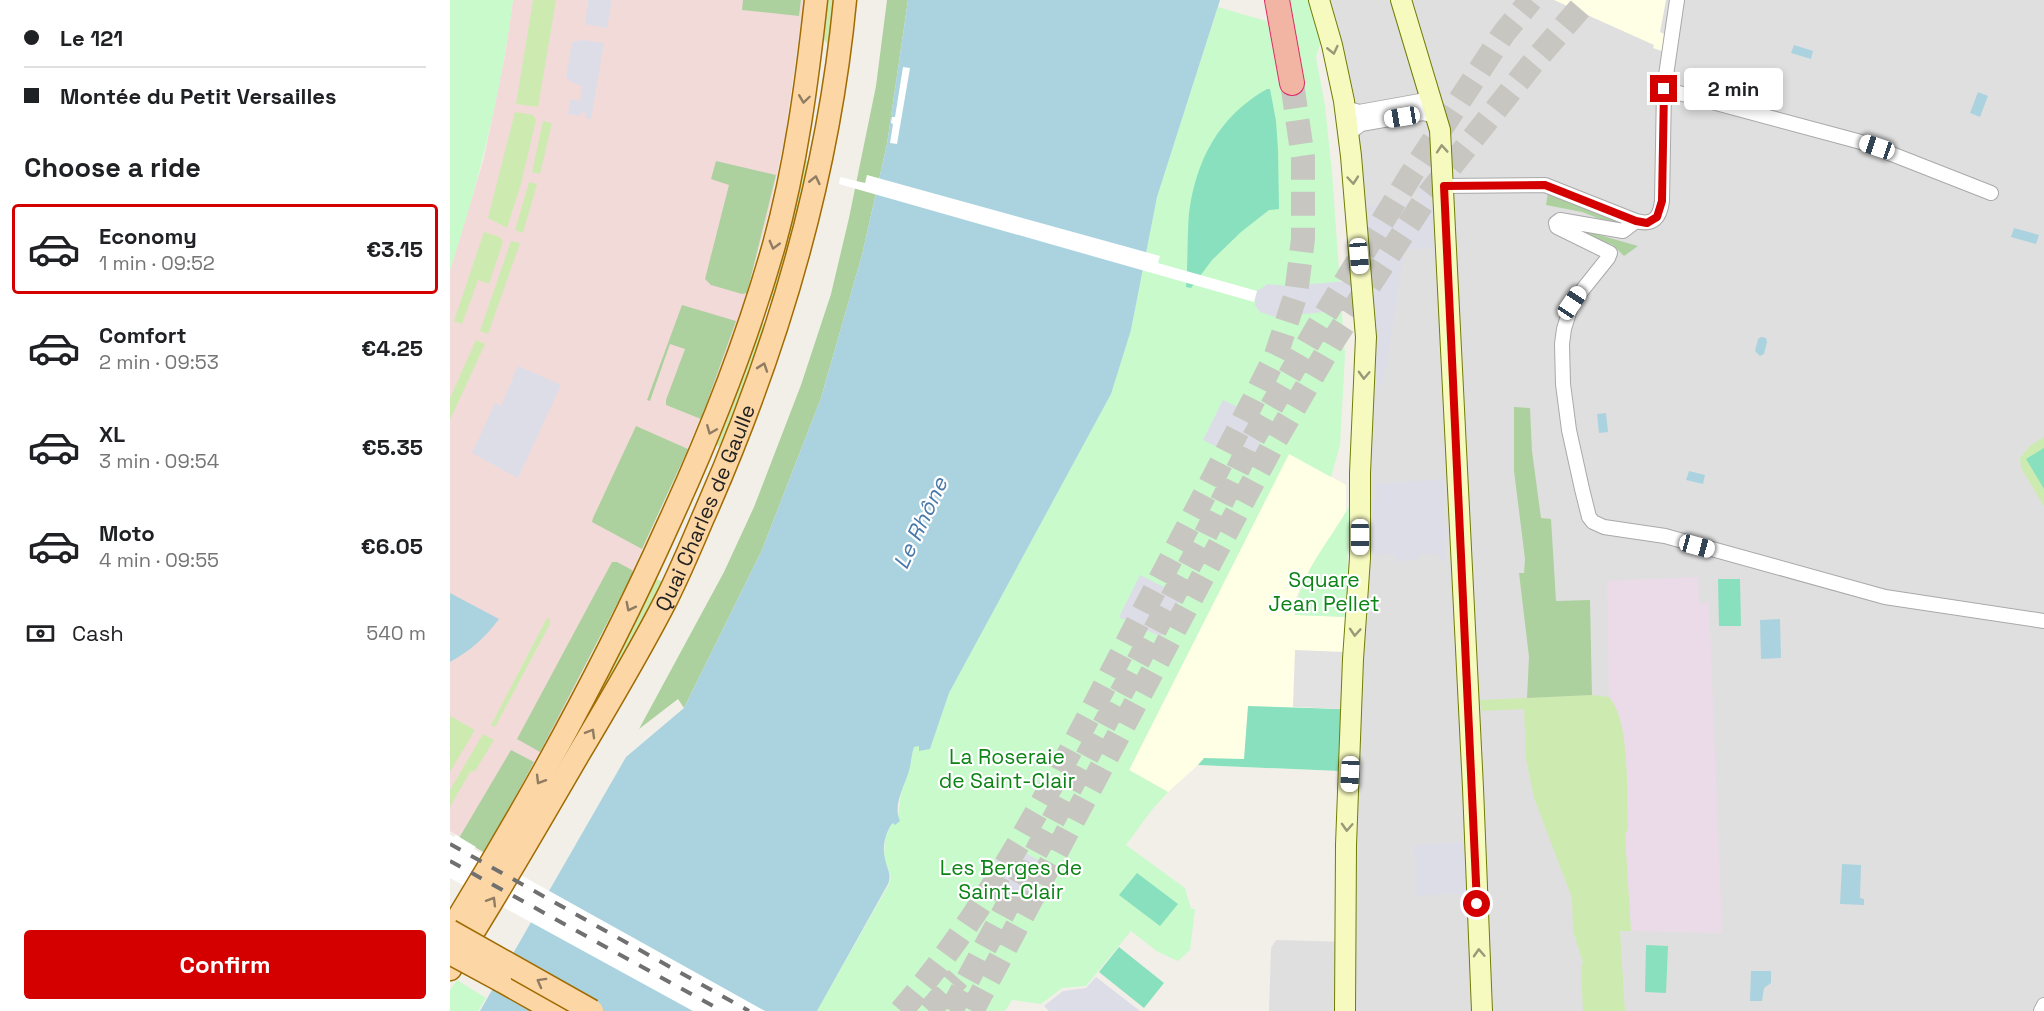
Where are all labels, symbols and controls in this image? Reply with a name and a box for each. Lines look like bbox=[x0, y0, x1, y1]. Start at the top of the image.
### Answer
text: Le 121 bbox=[60, 24, 123, 52]
one-way arrow bbox=[1326, 45, 1339, 55]
callout: 2 min bbox=[1685, 68, 1784, 110]
route end bbox=[1650, 75, 1677, 102]
text: 2 min bbox=[1708, 76, 1759, 102]
text: Montée du Petit Versailles bbox=[60, 82, 337, 110]
one-way arrow bbox=[798, 95, 810, 104]
car bbox=[1383, 105, 1421, 129]
car bbox=[1857, 133, 1897, 161]
one-way arrow bbox=[1436, 145, 1449, 154]
text: Choose a ride bbox=[24, 150, 201, 185]
one-way arrow bbox=[808, 175, 821, 185]
one-way arrow bbox=[1346, 176, 1359, 185]
icon: car bbox=[27, 222, 81, 276]
text: Economy bbox=[99, 222, 197, 250]
text: €3.15 bbox=[366, 235, 423, 263]
car bbox=[1348, 237, 1370, 275]
one-way arrow bbox=[768, 240, 781, 250]
text: 1 min · 09:52 bbox=[99, 250, 215, 276]
car bbox=[1554, 283, 1590, 323]
icon: car bbox=[27, 321, 81, 375]
text: Comfort bbox=[99, 321, 187, 349]
text: €4.25 bbox=[361, 334, 423, 362]
text: 2 min · 09:53 bbox=[99, 349, 219, 375]
one-way arrow bbox=[755, 362, 768, 373]
one-way arrow bbox=[1358, 370, 1371, 379]
street label: Quai Charles de Gaulle bbox=[649, 400, 761, 616]
icon: car bbox=[27, 420, 81, 474]
text: XL bbox=[99, 420, 125, 448]
one-way arrow bbox=[706, 424, 718, 435]
text: €5.35 bbox=[362, 433, 423, 461]
text: 3 min · 09:54 bbox=[99, 448, 219, 474]
water label: Le Rhône bbox=[887, 472, 954, 573]
icon: car bbox=[27, 519, 81, 573]
text: Moto bbox=[99, 519, 155, 547]
car bbox=[1351, 519, 1369, 555]
text: €6.05 bbox=[361, 532, 423, 560]
car bbox=[1677, 533, 1717, 559]
text: 4 min · 09:55 bbox=[99, 547, 219, 573]
park label: Square Jean Pellet bbox=[1268, 566, 1380, 617]
one-way arrow bbox=[626, 601, 637, 612]
icon: cash bbox=[24, 617, 57, 650]
text: Cash bbox=[72, 619, 124, 647]
text: 540 m bbox=[366, 620, 426, 646]
one-way arrow bbox=[1349, 628, 1362, 637]
one-way arrow bbox=[584, 729, 595, 739]
park label: La Roseraie de Saint-Clair bbox=[939, 743, 1075, 794]
car bbox=[1340, 756, 1360, 792]
one-way arrow bbox=[535, 774, 547, 784]
one-way arrow bbox=[1341, 823, 1354, 832]
park label: Les Berges de Saint-Clair bbox=[940, 854, 1082, 905]
route start bbox=[1463, 890, 1490, 917]
one-way arrow bbox=[484, 897, 496, 907]
button: Confirm bbox=[24, 930, 426, 999]
one-way arrow bbox=[1473, 948, 1486, 957]
one-way arrow bbox=[537, 978, 547, 990]

